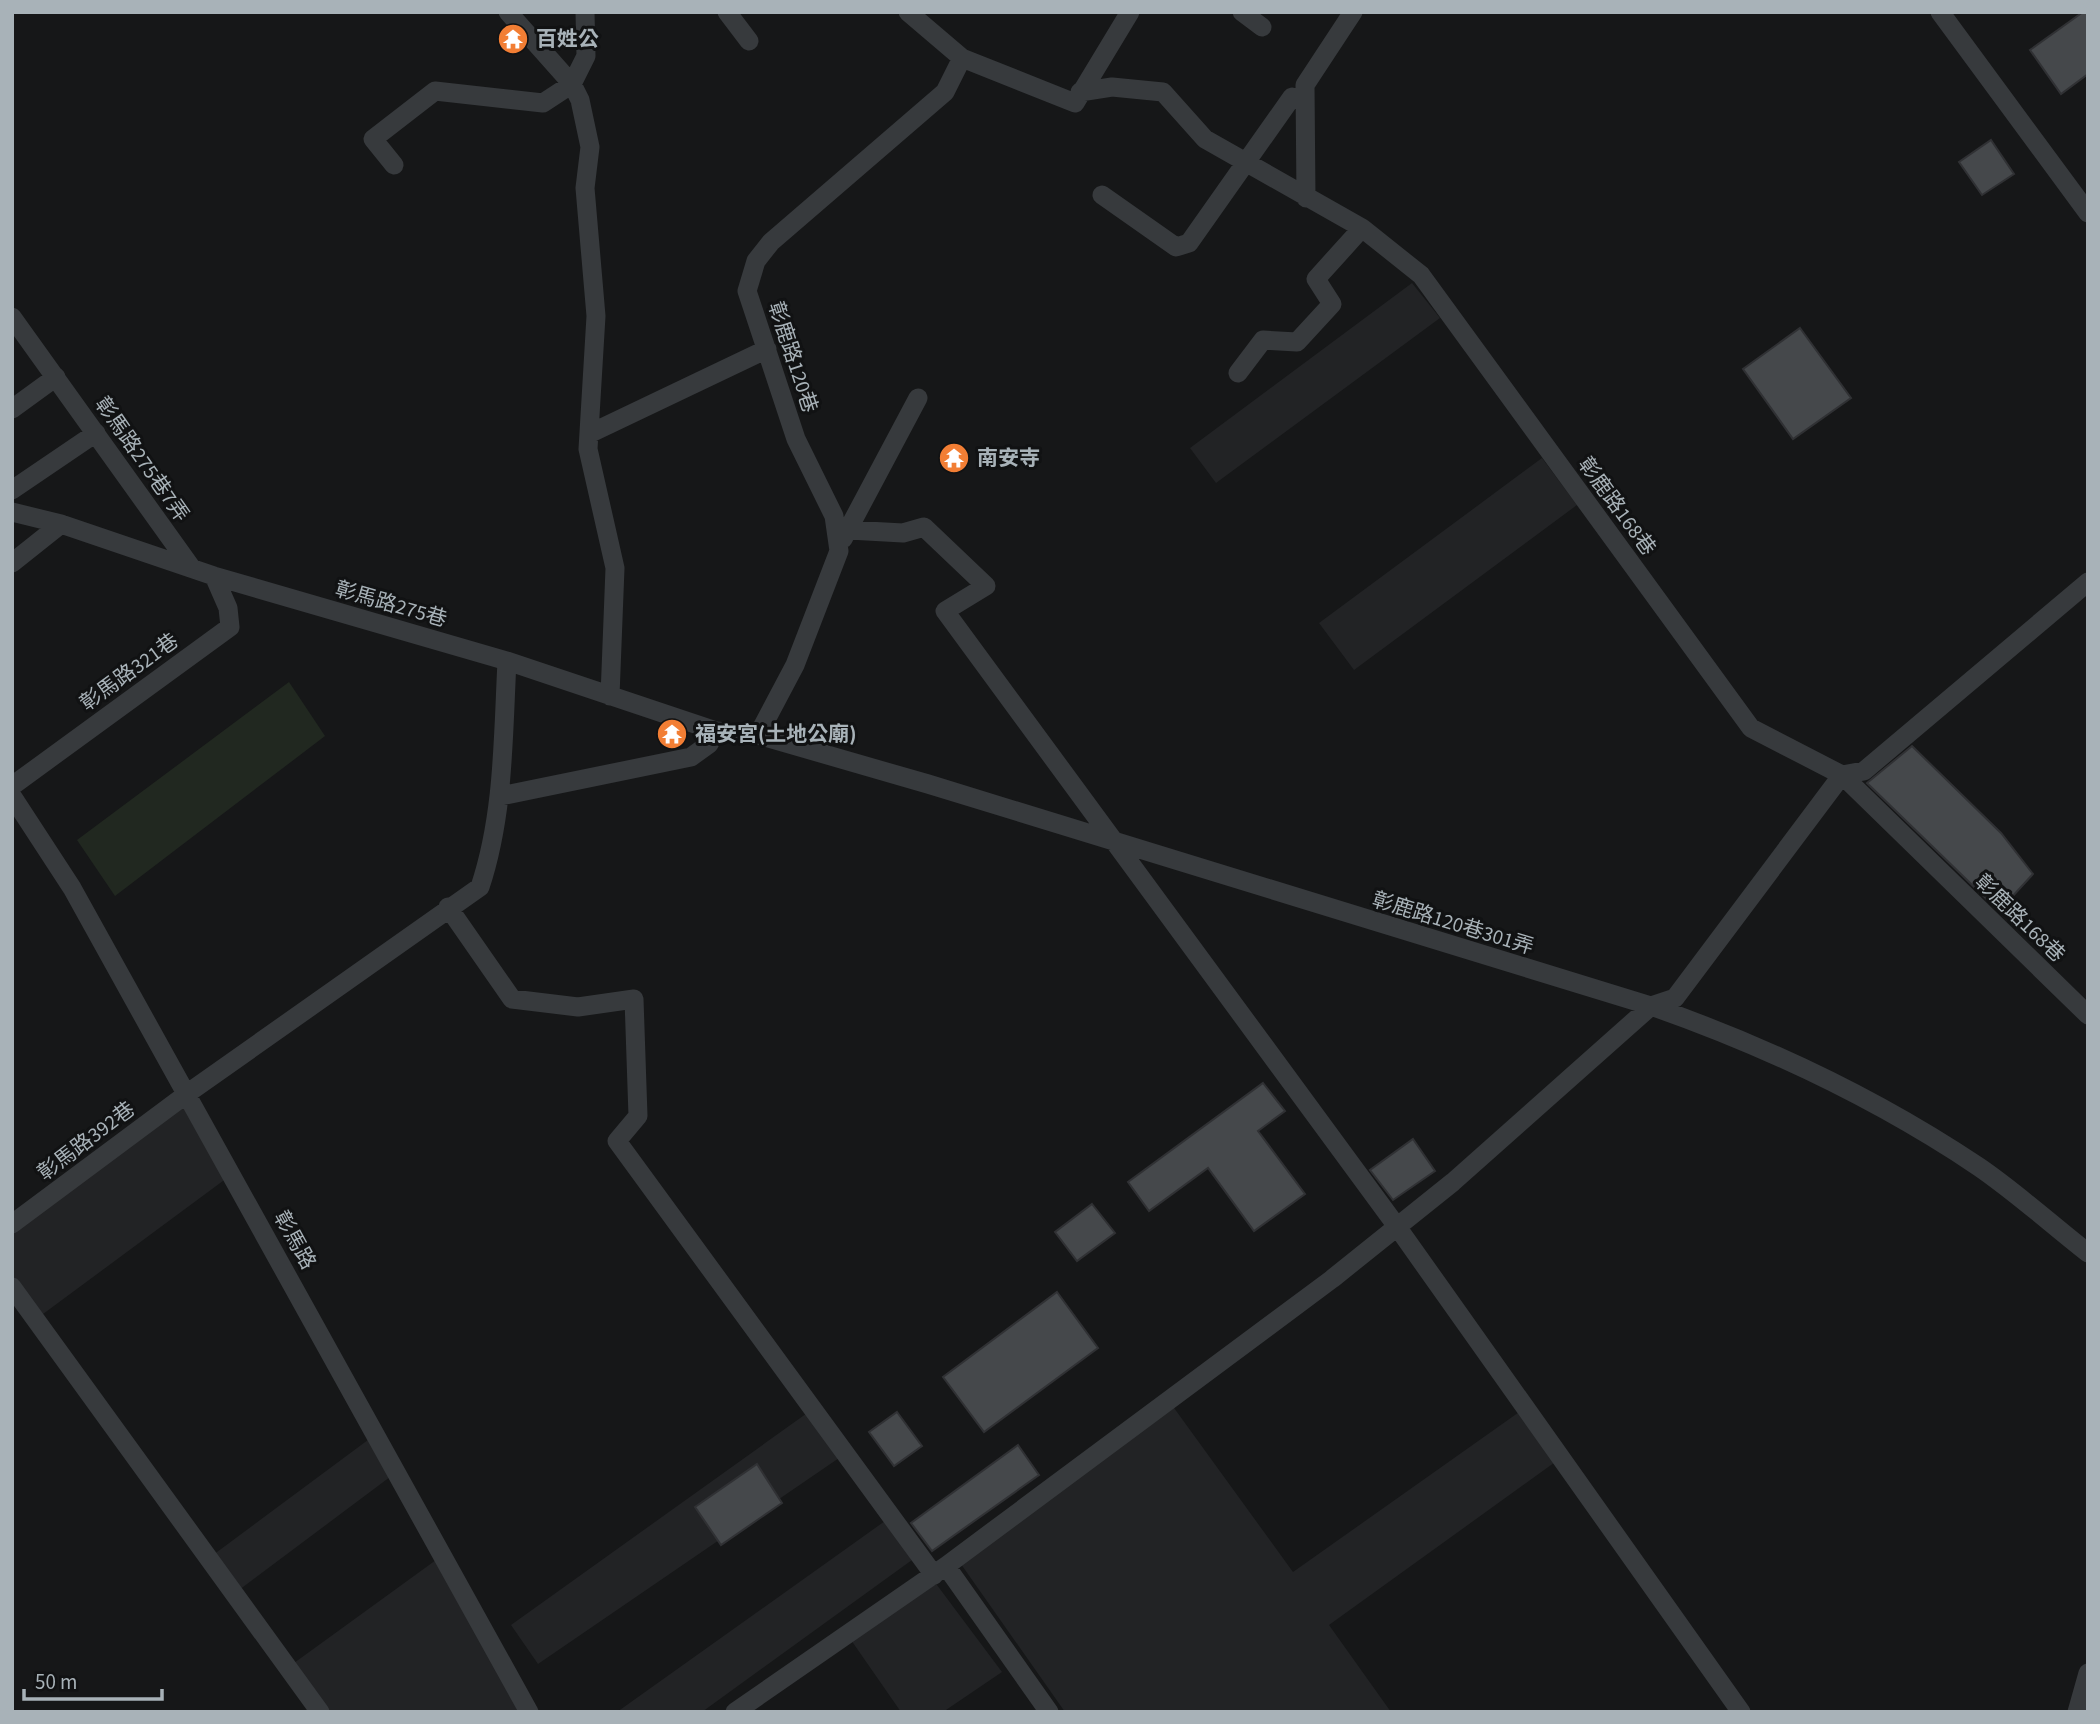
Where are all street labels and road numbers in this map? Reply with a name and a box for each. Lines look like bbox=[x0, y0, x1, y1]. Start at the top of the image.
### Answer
street label: 彰鹿路120巷 bbox=[761, 298, 825, 416]
street label: 彰馬路275巷7弄 bbox=[88, 390, 196, 528]
street label: 彰鹿路168巷 bbox=[1571, 451, 1663, 561]
street label: 彰馬路275巷 bbox=[331, 574, 451, 634]
street label: 彰馬路321巷 bbox=[74, 626, 184, 718]
street label: 彰鹿路168巷 bbox=[1968, 867, 2072, 969]
street label: 彰鹿路120巷301弄 bbox=[1368, 884, 1538, 962]
street label: 彰馬路392巷 bbox=[31, 1094, 141, 1188]
street label: 彰馬路 bbox=[267, 1205, 323, 1275]

